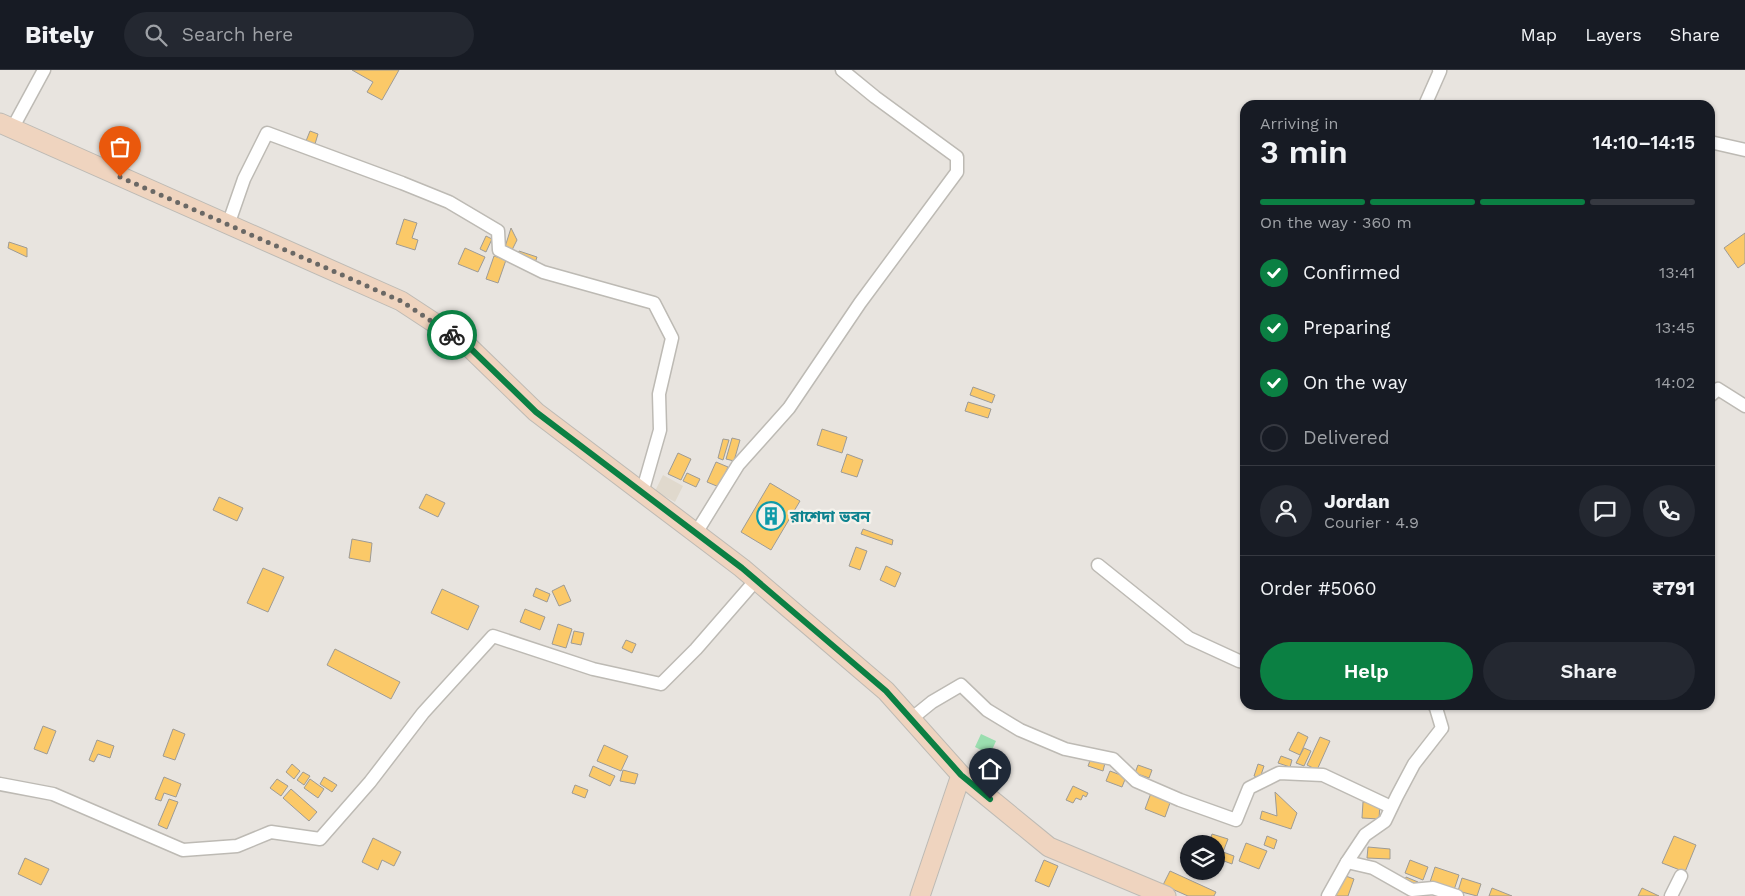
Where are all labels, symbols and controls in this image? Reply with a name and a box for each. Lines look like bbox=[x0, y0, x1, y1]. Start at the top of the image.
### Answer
search box bbox=[124, 12, 474, 57]
text: Bitely bbox=[25, 21, 94, 49]
icon: search bbox=[142, 21, 170, 49]
text: Search here bbox=[182, 23, 293, 46]
text: Map bbox=[1520, 24, 1557, 45]
text: Layers bbox=[1585, 24, 1642, 45]
text: Share bbox=[1670, 24, 1720, 45]
text: Arriving in bbox=[1260, 114, 1338, 133]
pin bbox=[99, 126, 141, 177]
text: 14:10–14:15 bbox=[1593, 131, 1695, 154]
icon: bag bbox=[106, 133, 134, 161]
text: 3 min bbox=[1260, 133, 1348, 171]
text: On the way · 360 m bbox=[1260, 213, 1412, 232]
icon: check bbox=[1260, 259, 1288, 287]
text: Confirmed bbox=[1303, 261, 1400, 284]
text: 13:41 bbox=[1659, 263, 1695, 282]
courier bbox=[427, 310, 477, 360]
icon: check bbox=[1260, 314, 1288, 342]
text: Preparing bbox=[1303, 316, 1390, 339]
text: 13:45 bbox=[1656, 318, 1695, 337]
icon: bike bbox=[438, 321, 466, 349]
icon: check bbox=[1260, 369, 1288, 397]
text: On the way bbox=[1303, 371, 1407, 394]
text: 14:02 bbox=[1655, 373, 1695, 392]
text: Delivered bbox=[1303, 426, 1390, 449]
button: person bbox=[1260, 485, 1312, 537]
button: chat bbox=[1579, 485, 1631, 537]
button: phone bbox=[1643, 485, 1695, 537]
text: Jordan bbox=[1324, 490, 1390, 513]
building icon: রাশেদা ভবন bbox=[756, 501, 786, 531]
place label: রাশেদা ভবন bbox=[789, 507, 871, 526]
text: Courier · 4.9 bbox=[1324, 513, 1419, 532]
text: Order #5060 bbox=[1260, 577, 1377, 600]
text: ₹791 bbox=[1652, 577, 1695, 600]
button: Help bbox=[1260, 642, 1473, 700]
button: Share bbox=[1483, 642, 1695, 700]
pin bbox=[969, 748, 1011, 799]
icon: home bbox=[976, 755, 1004, 783]
map controls bbox=[1180, 835, 1225, 880]
button: layers bbox=[1180, 835, 1225, 880]

